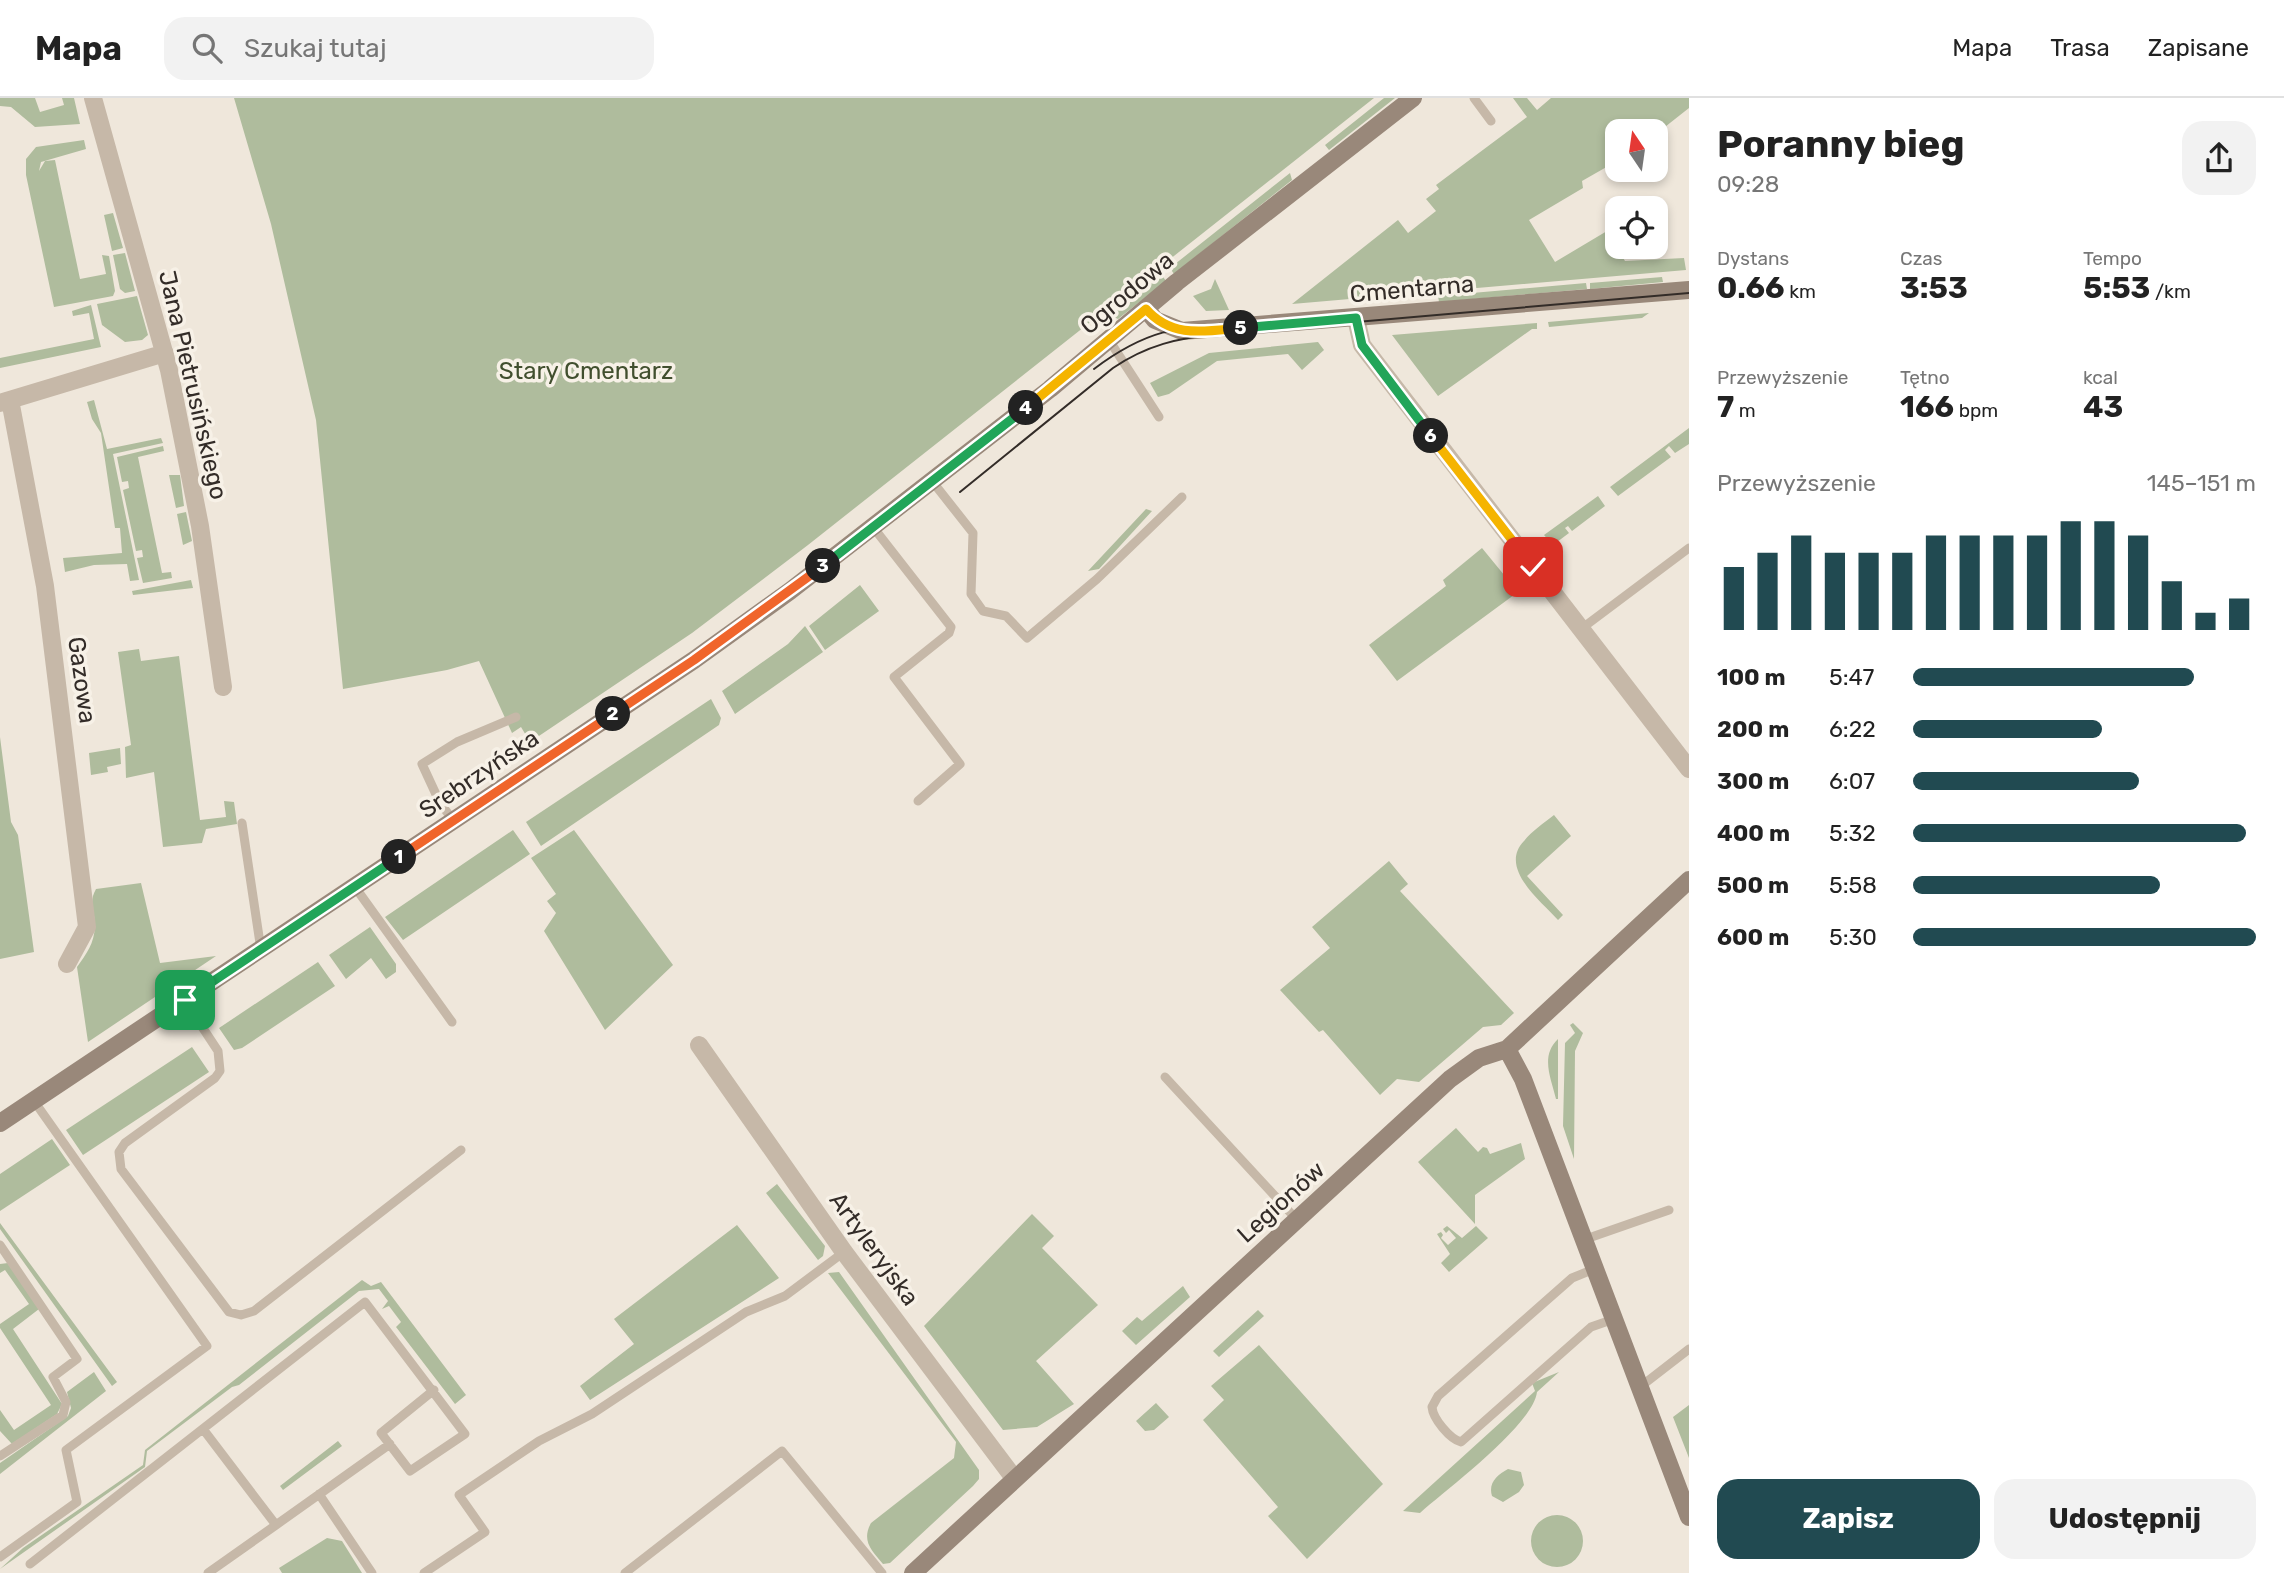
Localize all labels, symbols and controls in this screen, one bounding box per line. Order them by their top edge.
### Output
search box [164,17,654,80]
text: Mapa [35,29,122,68]
icon: search [188,29,226,67]
text: Szukaj tutaj [244,33,387,64]
text: Mapa [1952,34,2012,62]
text: Trasa [2050,34,2110,62]
text: Zapisane [2148,34,2249,62]
north arrow [1605,119,1668,182]
map controls [1605,119,1668,259]
text: Poranny bieg [1717,121,1965,167]
button: share [2182,121,2256,195]
text: 09:28 [1717,170,1779,198]
button: locate [1605,196,1668,259]
street label: Ogrodowa [1075,246,1179,340]
text: Dystans [1717,247,1789,270]
text: Czas [1900,247,1943,270]
text: Tempo [2083,247,2142,270]
street label: Jana Pietrusińskiego [153,268,233,502]
street label: Cmentarna [1349,270,1475,308]
text: 0.66 [1717,270,1785,306]
text: 3:53 [1900,270,1968,306]
text: 5:53 [2083,270,2150,306]
text: km [1785,280,1816,303]
text: /km [2150,280,2191,303]
pin: 5 [1224,310,1258,345]
text: 5 [1234,316,1247,339]
park label: Stary Cmentarz [499,357,673,385]
text: Przewyższenie [1717,366,1848,389]
text: Tętno [1900,366,1950,389]
text: kcal [2083,366,2118,389]
text: 7 [1717,389,1734,425]
text: 166 [1900,389,1954,425]
text: 43 [2083,389,2123,425]
pin: 4 [1009,390,1044,426]
text: 4 [1019,396,1032,419]
text: m [1734,399,1756,422]
text: bpm [1954,399,1998,422]
pin: 6 [1414,418,1448,454]
text: 6 [1424,424,1437,447]
text: Przewyższenie [1717,469,1876,497]
text: 145–151 m [2147,469,2256,497]
pin [1503,537,1563,597]
pin: 3 [806,548,840,584]
icon: check [1514,548,1552,586]
text: 3 [816,554,829,577]
street label: Gazowa [62,635,102,725]
text: 100 m [1717,663,1786,691]
text: 5:47 [1829,663,1874,691]
pin: 2 [596,696,630,732]
text: 2 [606,702,619,725]
text: 200 m [1717,715,1789,743]
text: 6:22 [1829,715,1876,743]
street label: Srebrzyńska [414,724,544,824]
text: 300 m [1717,767,1789,795]
text: 6:07 [1829,767,1875,795]
text: 400 m [1717,819,1790,847]
text: 5:32 [1829,819,1876,847]
pin: 1 [382,840,416,874]
text: 1 [394,845,403,868]
text: 500 m [1717,871,1789,899]
text: 5:58 [1829,871,1877,899]
text: 600 m [1717,923,1789,951]
text: 5:30 [1829,923,1877,951]
pin [155,970,215,1030]
icon: arrive [166,981,204,1019]
street label: Legionów [1232,1156,1330,1248]
street label: Artyleryjska [824,1187,924,1311]
button: Zapisz [1717,1479,1980,1559]
button: Udostępnij [1994,1479,2256,1559]

